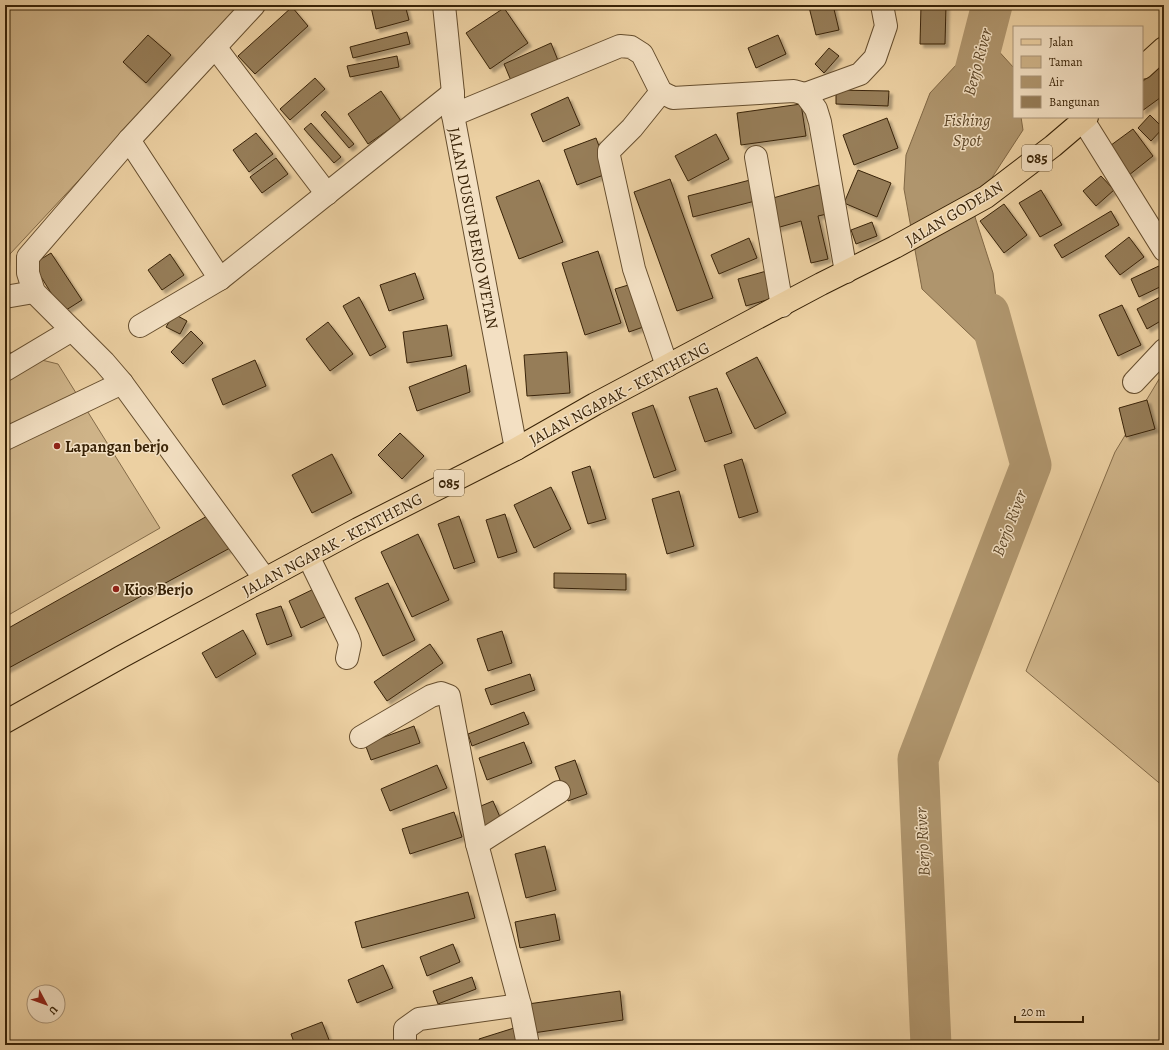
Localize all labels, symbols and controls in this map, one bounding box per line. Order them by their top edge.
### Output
water label: Berjo River [957,25,998,98]
legend [1013,26,1143,118]
text: Jalan [1049,34,1074,50]
text: Taman [1049,54,1083,70]
text: Air [1048,74,1064,90]
text: Bangunan [1049,94,1100,110]
water label: Fishing Spot [943,109,991,152]
street label: JALAN DUSUN BERJO WETAN [443,125,503,331]
road number: 085 [1022,145,1052,171]
street label: JALAN GODEAN [902,176,1007,252]
street label: JALAN NGAPAK - KENTHENG [525,337,713,451]
place label: Lapangan berjo [65,436,169,458]
marker: Lapangan berjo [52,441,62,451]
road number: 085 [434,470,464,496]
water label: Berjo River [986,486,1033,559]
street label: JALAN NGAPAK - KENTHENG [238,488,426,602]
place label: Kios Berjo [124,579,193,601]
marker: Kios Berjo [111,584,121,594]
water label: Berjo River [909,806,936,877]
north arrow [26,984,66,1024]
scale bar [1015,998,1083,1024]
text: U [45,1003,61,1018]
text: 20 m [1021,1004,1045,1020]

